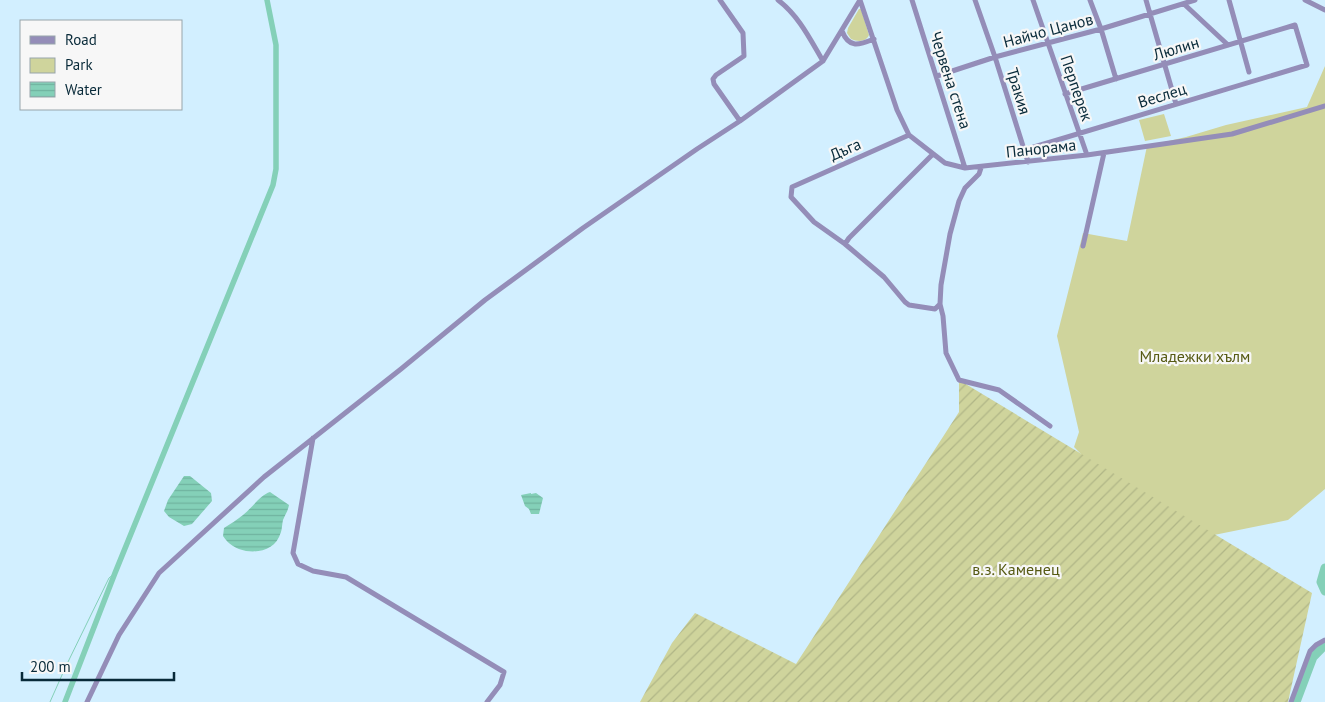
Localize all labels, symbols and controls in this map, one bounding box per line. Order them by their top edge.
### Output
street label: Найчо Цанов [1001,8,1095,52]
legend [20,20,182,110]
street label: Червена стена [926,29,976,131]
text: Road [65,30,97,49]
street label: Люлин [1150,32,1201,65]
street label: Перперек [1056,52,1098,124]
text: Park [65,55,93,74]
street label: Тракия [1002,65,1036,117]
street label: Веслец [1135,78,1189,112]
text: Water [65,80,102,99]
street label: Дъга [826,133,864,165]
street label: Панорама [1005,134,1077,162]
park label: Младежки хълм [1140,346,1250,366]
park label: в.з. Каменец [972,559,1060,579]
scale bar [22,650,175,682]
text: 200 m [30,657,71,676]

